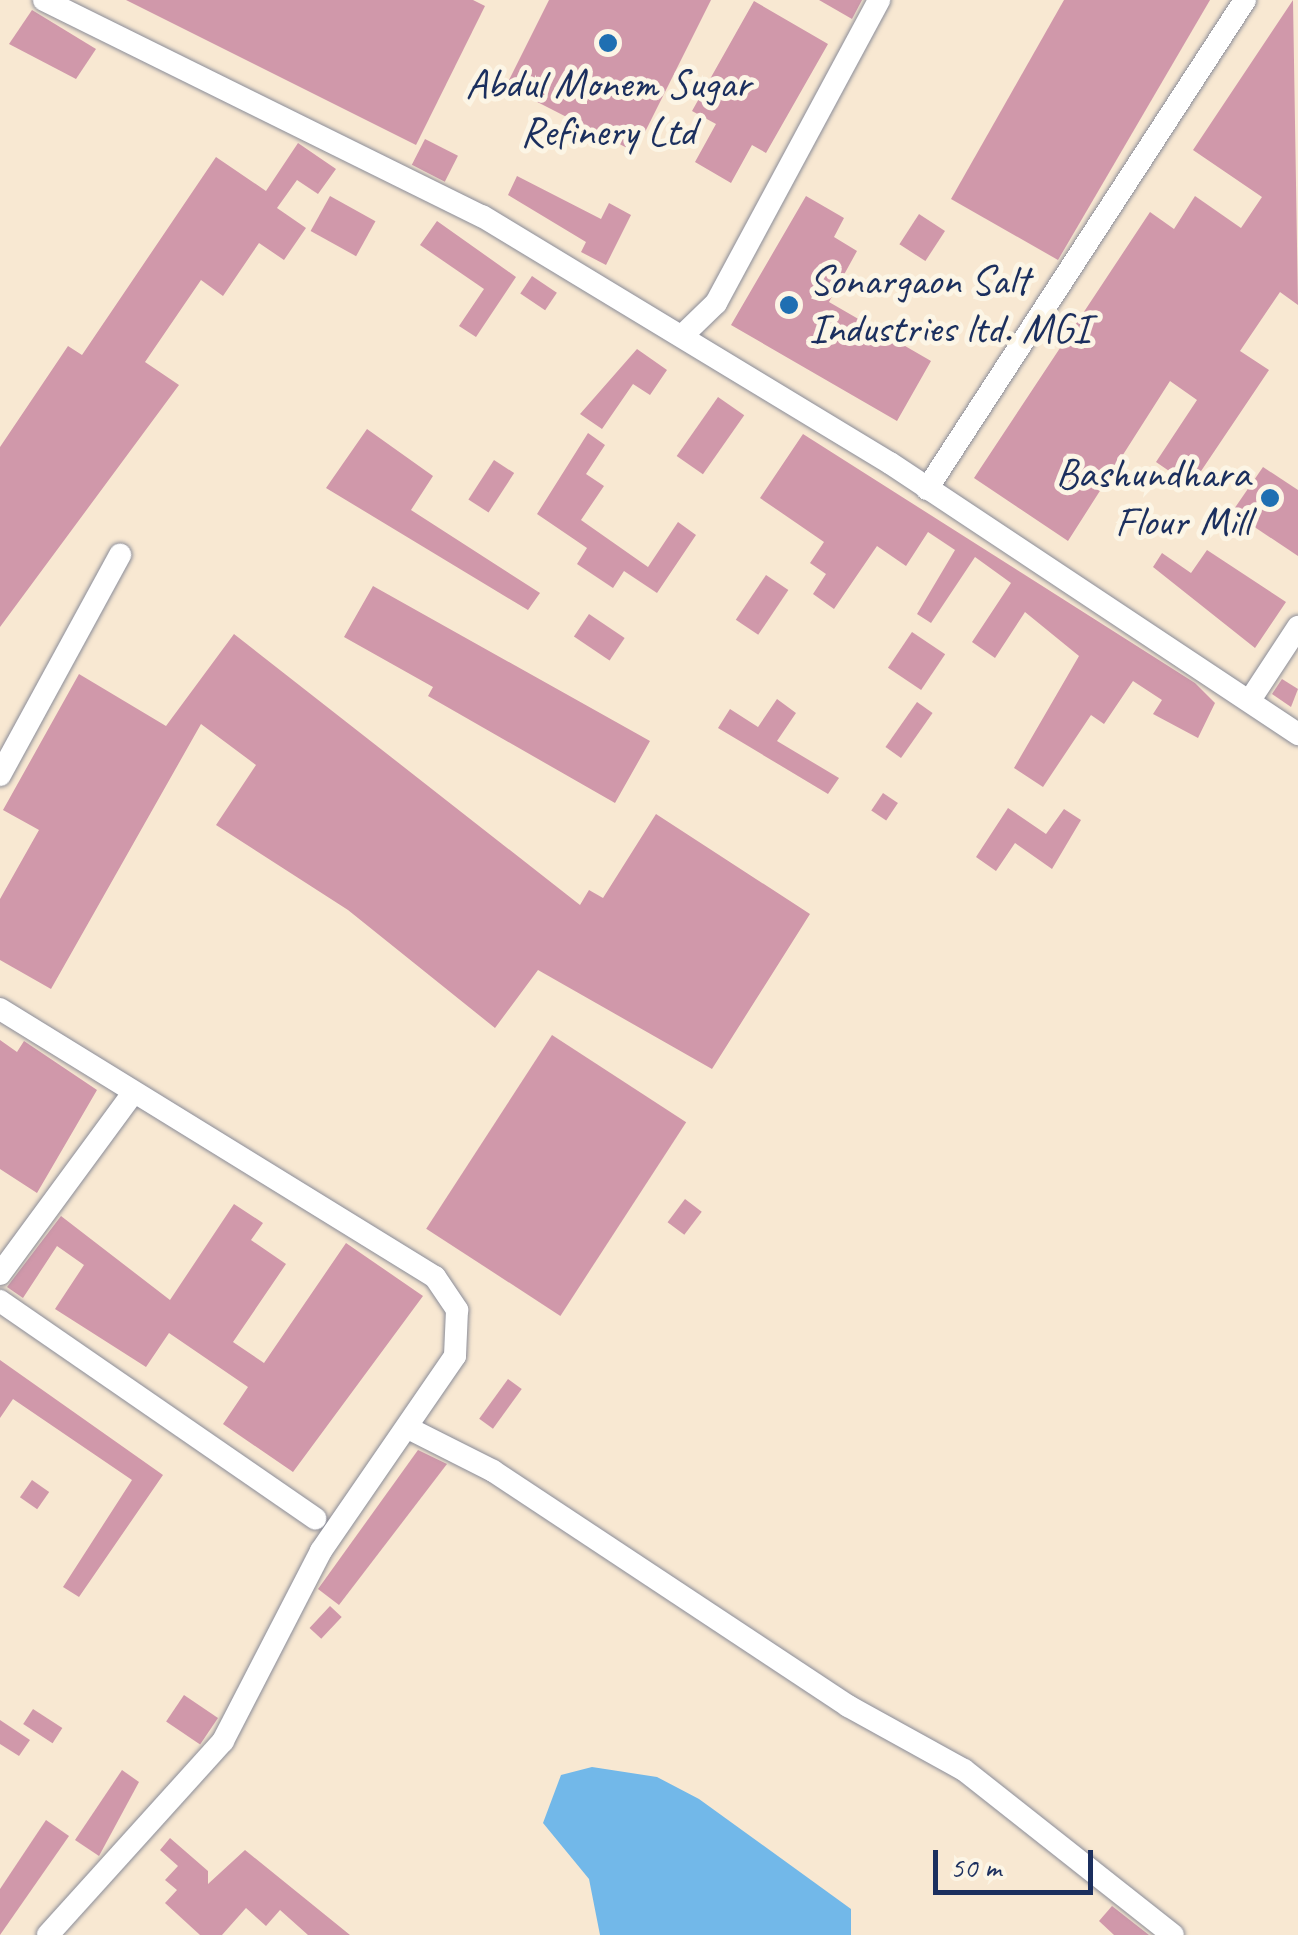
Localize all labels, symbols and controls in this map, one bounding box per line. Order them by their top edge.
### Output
marker: Abdul Monem Sugar Refinery Ltd [597,32,619,54]
place label: Abdul Monem Sugar Refinery Ltd [466,59,750,158]
place label: Sonargaon Salt Industries ltd. MGI [809,256,1089,354]
marker: Sonargaon Salt Industries ltd. MGI [778,294,800,316]
place label: Bashundhara Flour Mill [1056,449,1250,548]
marker: Bashundhara Flour Mill [1259,487,1281,509]
scale bar [938,1830,1098,1892]
text: 50 m [950,1848,1001,1886]

